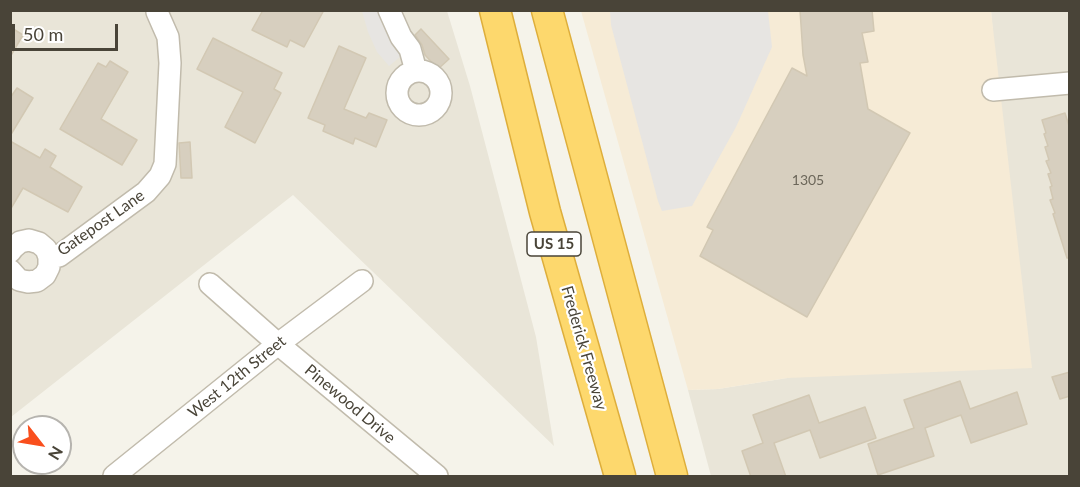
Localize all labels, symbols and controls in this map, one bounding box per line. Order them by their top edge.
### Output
scale bar [15,12,122,50]
text: 50 m [23,23,63,45]
house number: 1305 [792,172,824,188]
street label: Gatepost Lane [54,186,148,260]
road number: US 15 [527,232,581,256]
street label: Frederick Freeway [557,284,611,412]
street label: West 12th Street [184,332,290,422]
street label: Pinewood Drive [301,360,399,448]
north arrow [12,415,72,475]
text: N [45,443,67,464]

